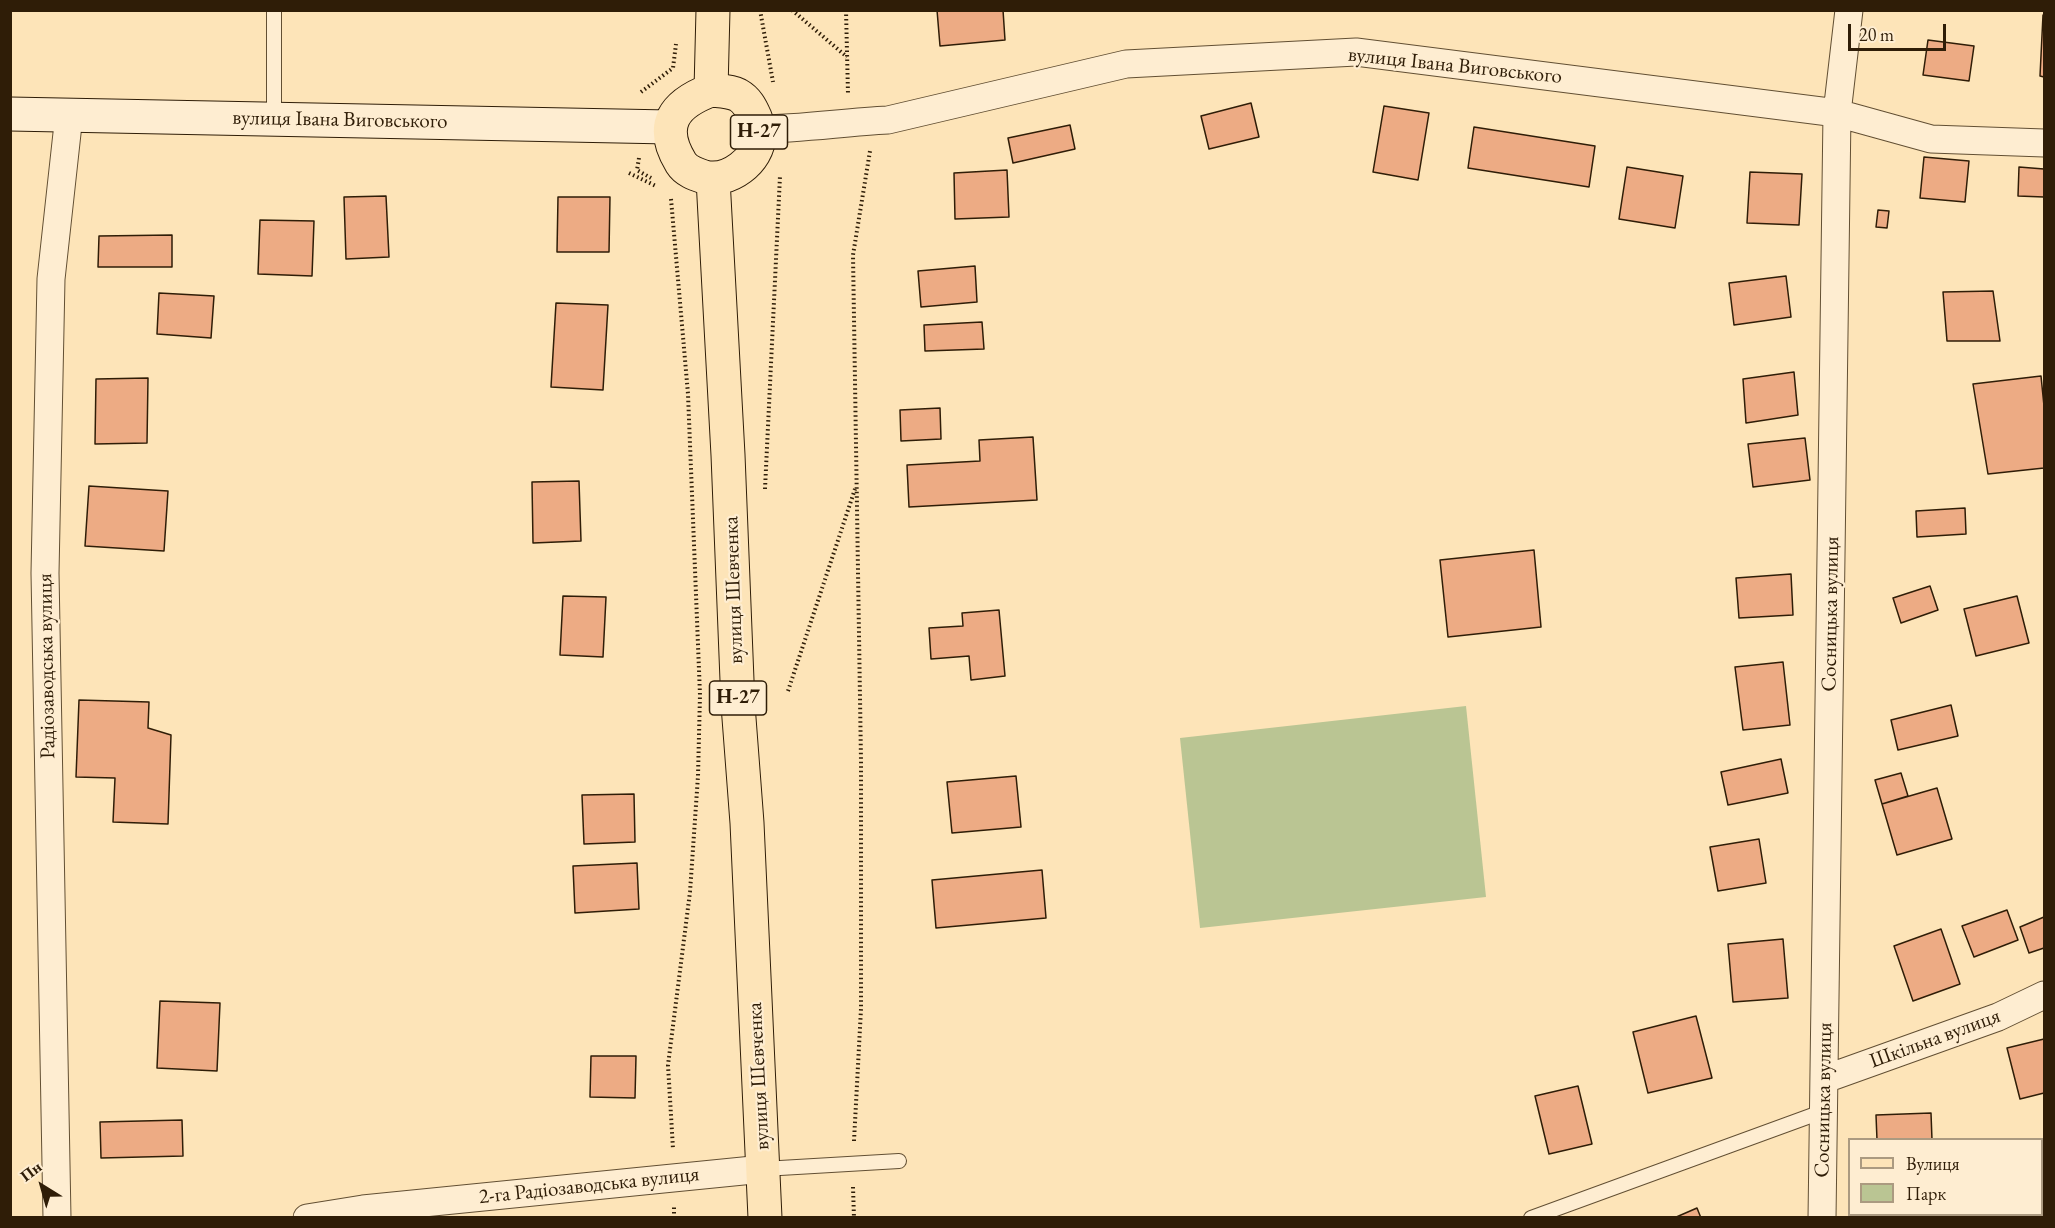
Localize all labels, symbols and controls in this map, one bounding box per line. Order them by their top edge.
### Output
scale bar [1851,12,1948,50]
text: 20 m [1859,23,1894,46]
street label: вулиця Івана Виговського [1347,42,1563,90]
street label: вулиця Івана Виговського [232,106,448,134]
road number: Н-27 [730,115,788,149]
street label: вулиця Шевченка [719,516,749,664]
street label: Сосницька вулиця [1817,536,1845,692]
street label: Радіозаводська вулиця [33,573,61,759]
road number: Н-27 [710,681,766,715]
street label: вулиця Шевченка [743,1001,775,1151]
street label: Шкільна вулиця [1866,1004,2004,1074]
street label: Сосницька вулиця [1810,1022,1838,1178]
legend [1848,1138,2043,1216]
text: Вулиця [1906,1152,1959,1175]
north arrow [12,1156,72,1216]
text: Пн [16,1156,46,1186]
street label: 2-га Радіозаводська вулиця [477,1162,701,1210]
text: Парк [1906,1182,1946,1205]

